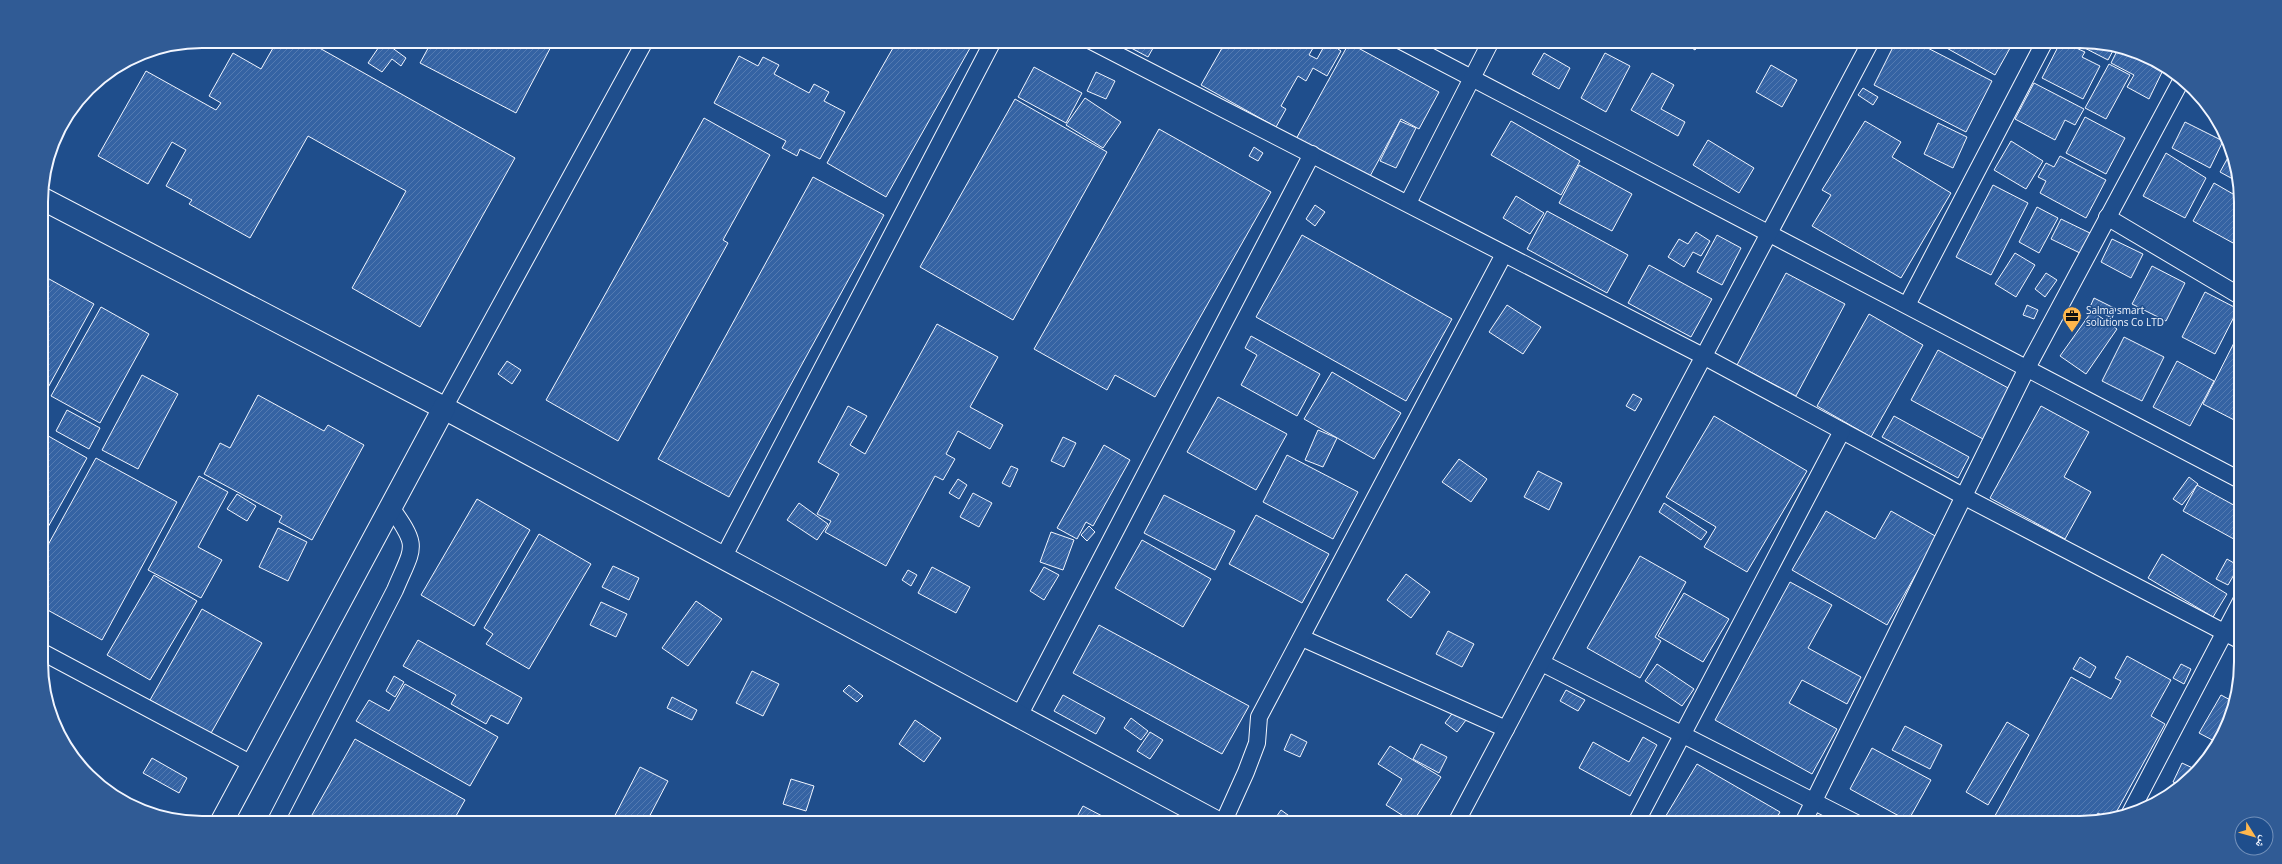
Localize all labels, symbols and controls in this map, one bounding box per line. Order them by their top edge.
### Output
place label: Salma smart solutions Co LTD [2086,303,2164,329]
office icon: Salma smart solutions Co LTD [2061,305,2083,333]
north arrow [2234,816,2274,856]
text: ش [2252,833,2272,852]

